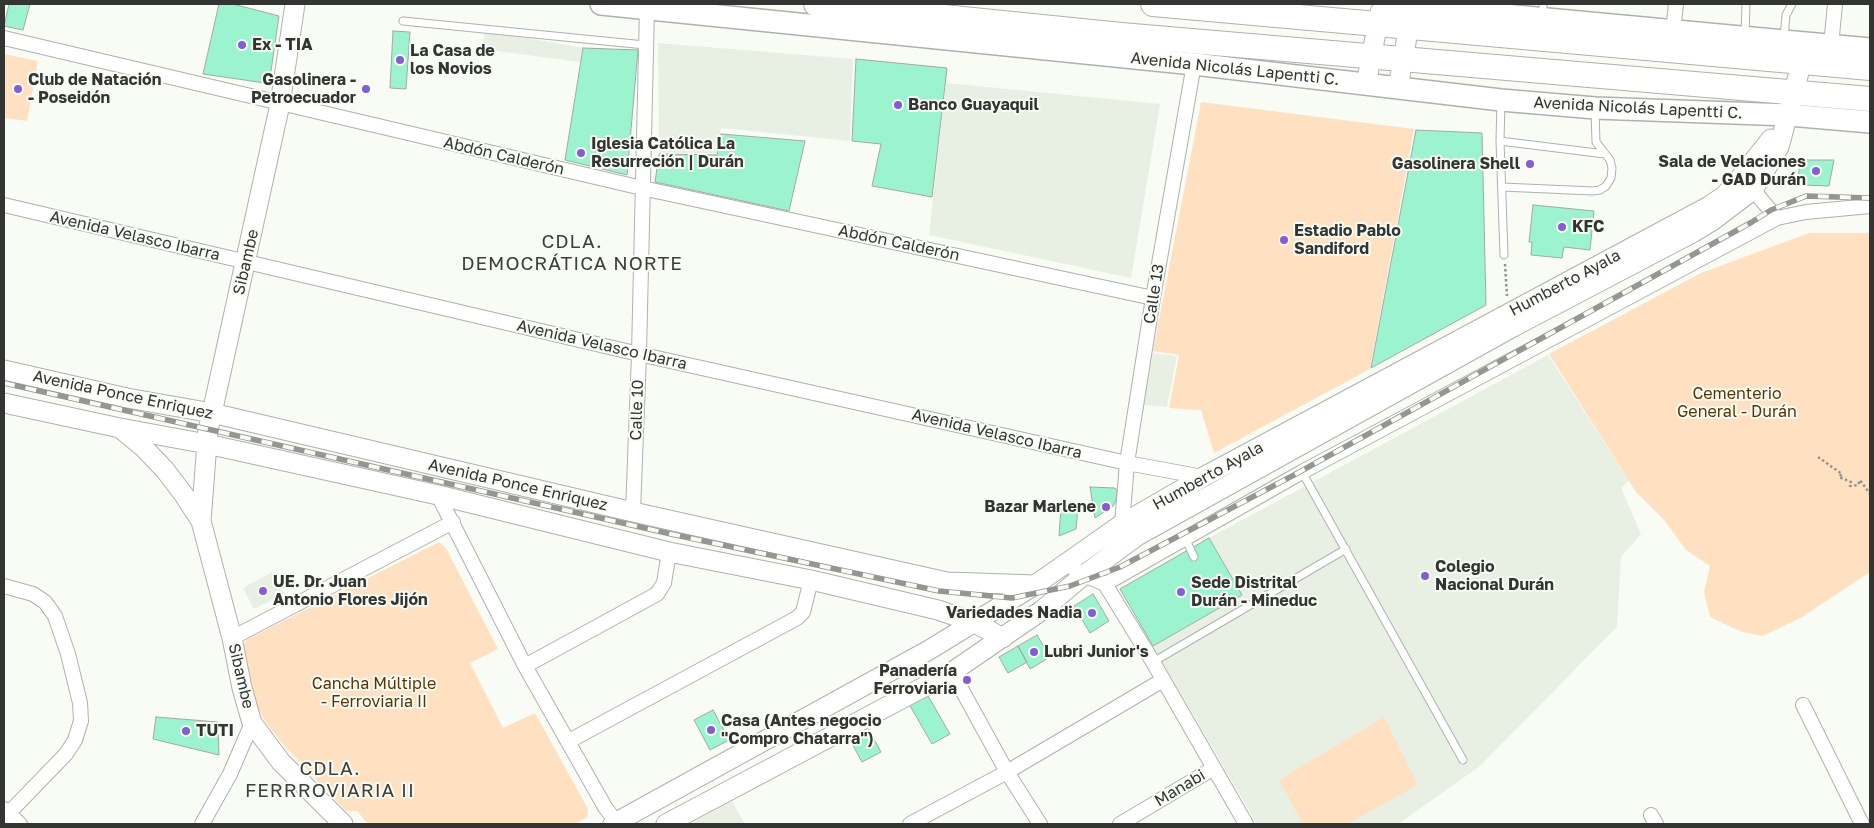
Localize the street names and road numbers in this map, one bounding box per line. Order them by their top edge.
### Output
street label: Avenida Nicolás Lapentti C. [1130,49,1340,89]
street label: Avenida Nicolás Lapentti C. [1533,93,1743,123]
street label: Abdón Calderón [442,133,566,179]
street label: Avenida Velasco Ibarra [48,207,222,265]
street label: Abdón Calderón [837,221,961,265]
street label: Sibambe [229,227,263,297]
street label: Humberto Ayala [1506,246,1624,320]
street label: Calle 13 [1140,263,1168,325]
street label: Avenida Velasco Ibarra [515,316,689,374]
street label: Avenida Ponce Enriquez [31,367,215,423]
street label: Calle 10 [626,379,648,441]
street label: Avenida Velasco Ibarra [910,405,1084,463]
street label: Humberto Ayala [1150,438,1266,514]
street label: Avenida Ponce Enriquez [426,455,610,515]
street label: Sibambe [224,641,258,711]
street label: Manabi [1151,765,1209,811]

